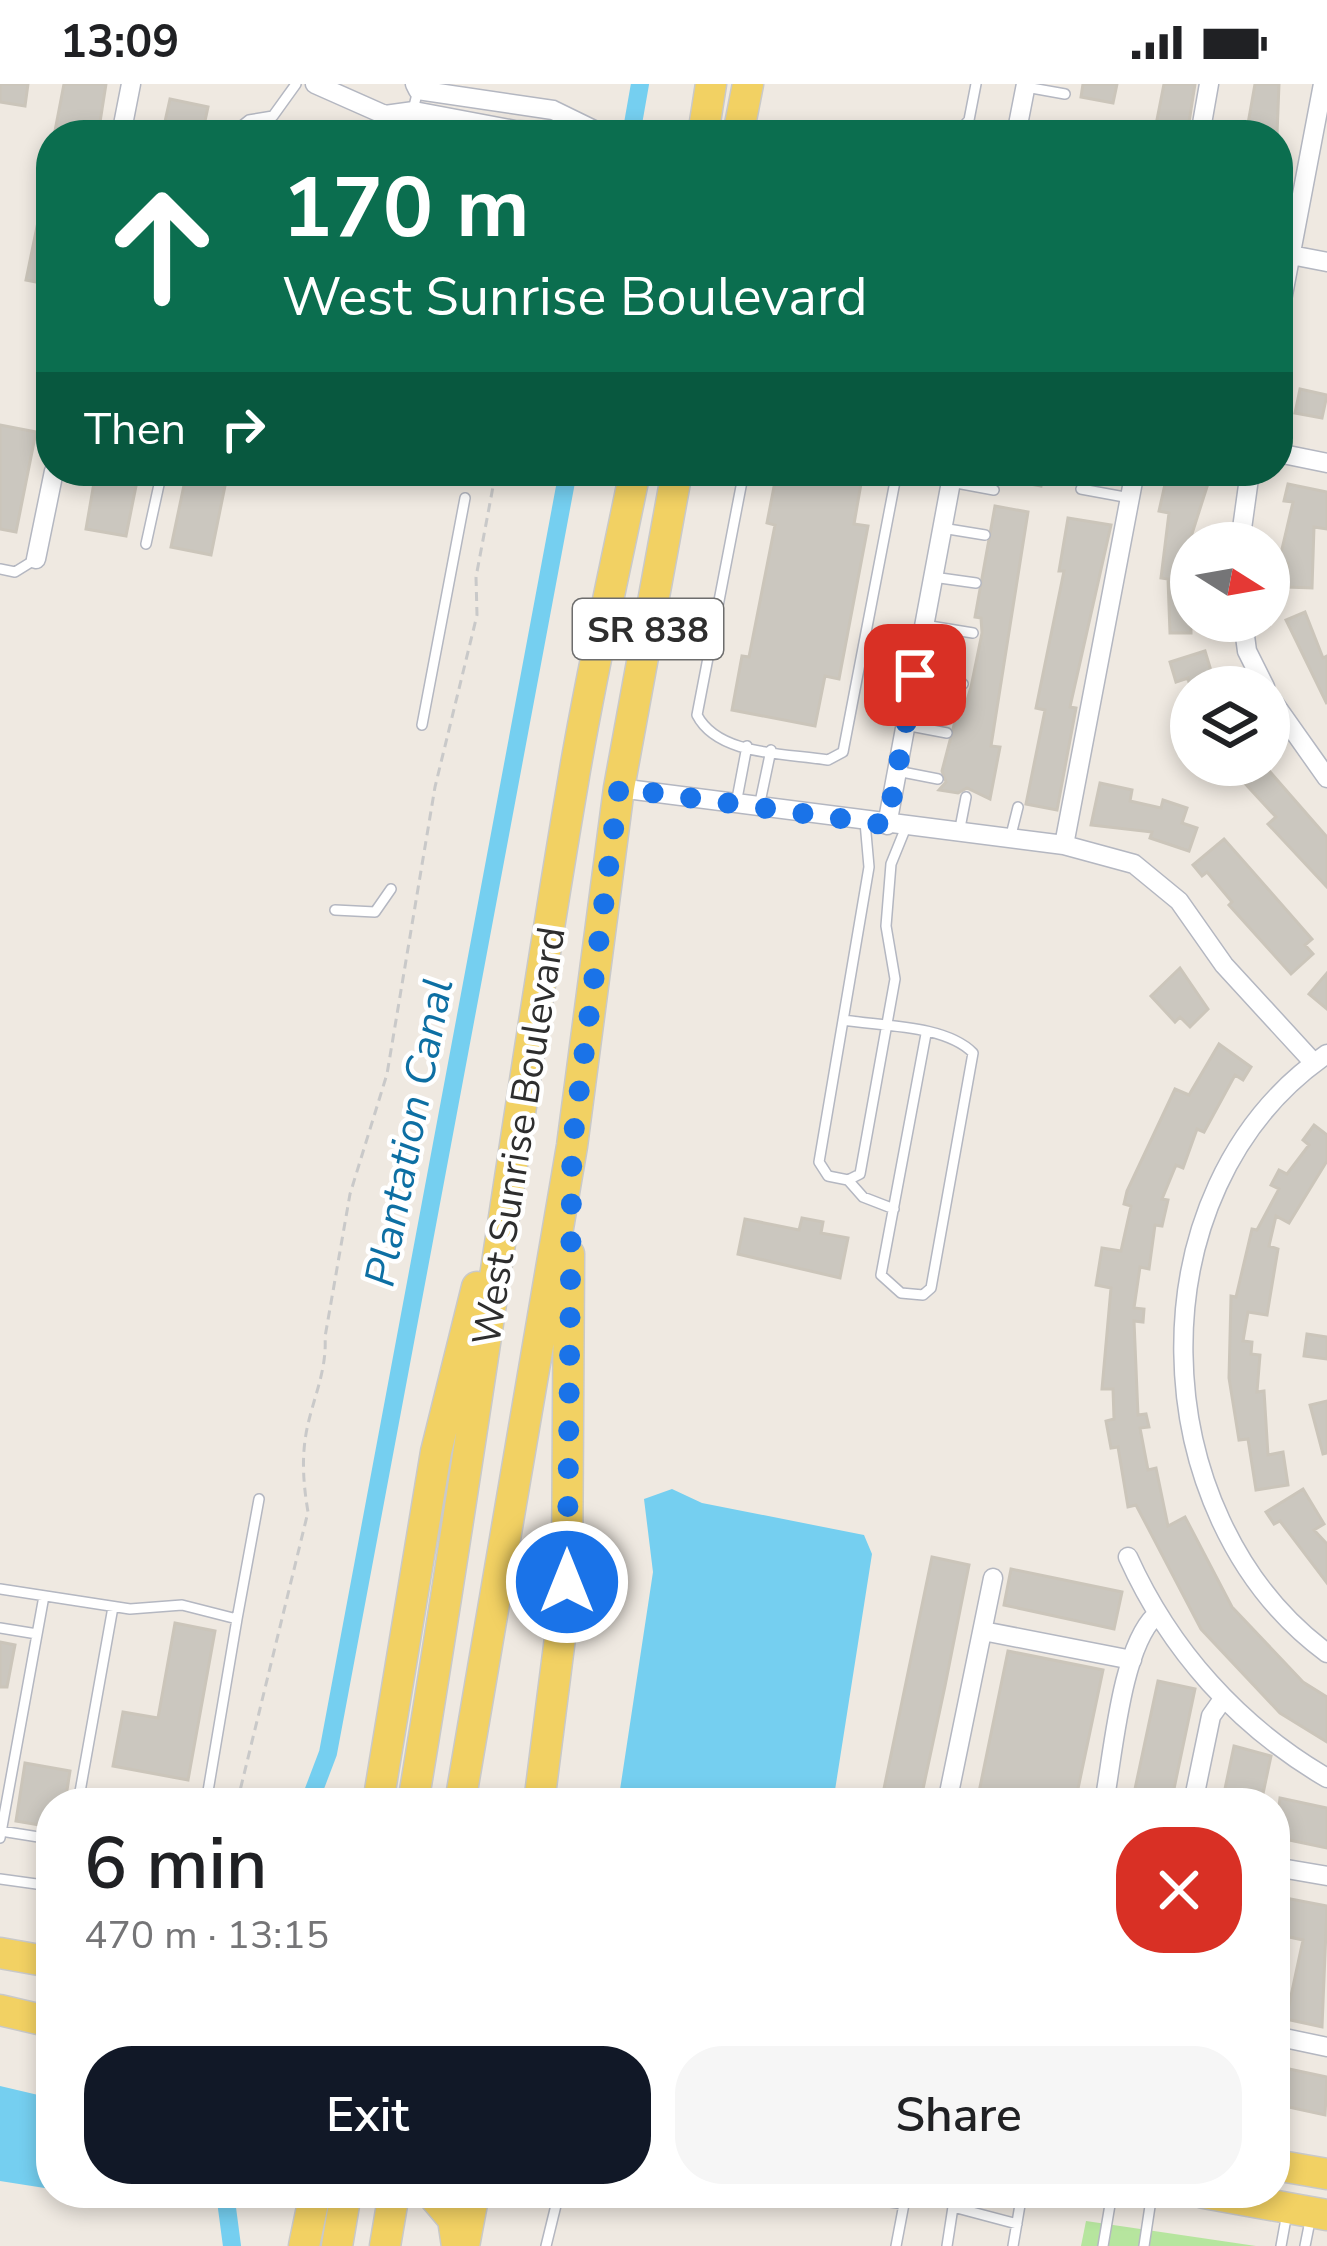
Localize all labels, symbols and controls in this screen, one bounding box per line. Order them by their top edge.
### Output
text: 13:09 [60,12,179,73]
text: 170 m [282,151,530,266]
icon: ahead [84,168,240,324]
text: West Sunrise Boulevard [282,260,867,334]
icon: right [210,396,276,462]
text: Then [84,399,186,460]
north arrow [1170,522,1290,642]
map controls [1170,522,1290,786]
road number: SR 838 [573,599,723,659]
pin [864,624,966,726]
icon: arrive [882,642,948,708]
button: layers [1170,666,1290,786]
street label: West Sunrise Boulevard [460,923,579,1349]
water label: Plantation Canal [352,973,467,1291]
position arrow [504,1519,630,1645]
text: 6 min [84,1815,267,1913]
button: close [1116,1827,1242,1953]
text: 470 m · 13:15 [84,1909,329,1962]
button: Exit [84,2046,651,2184]
button: Share [675,2046,1242,2184]

